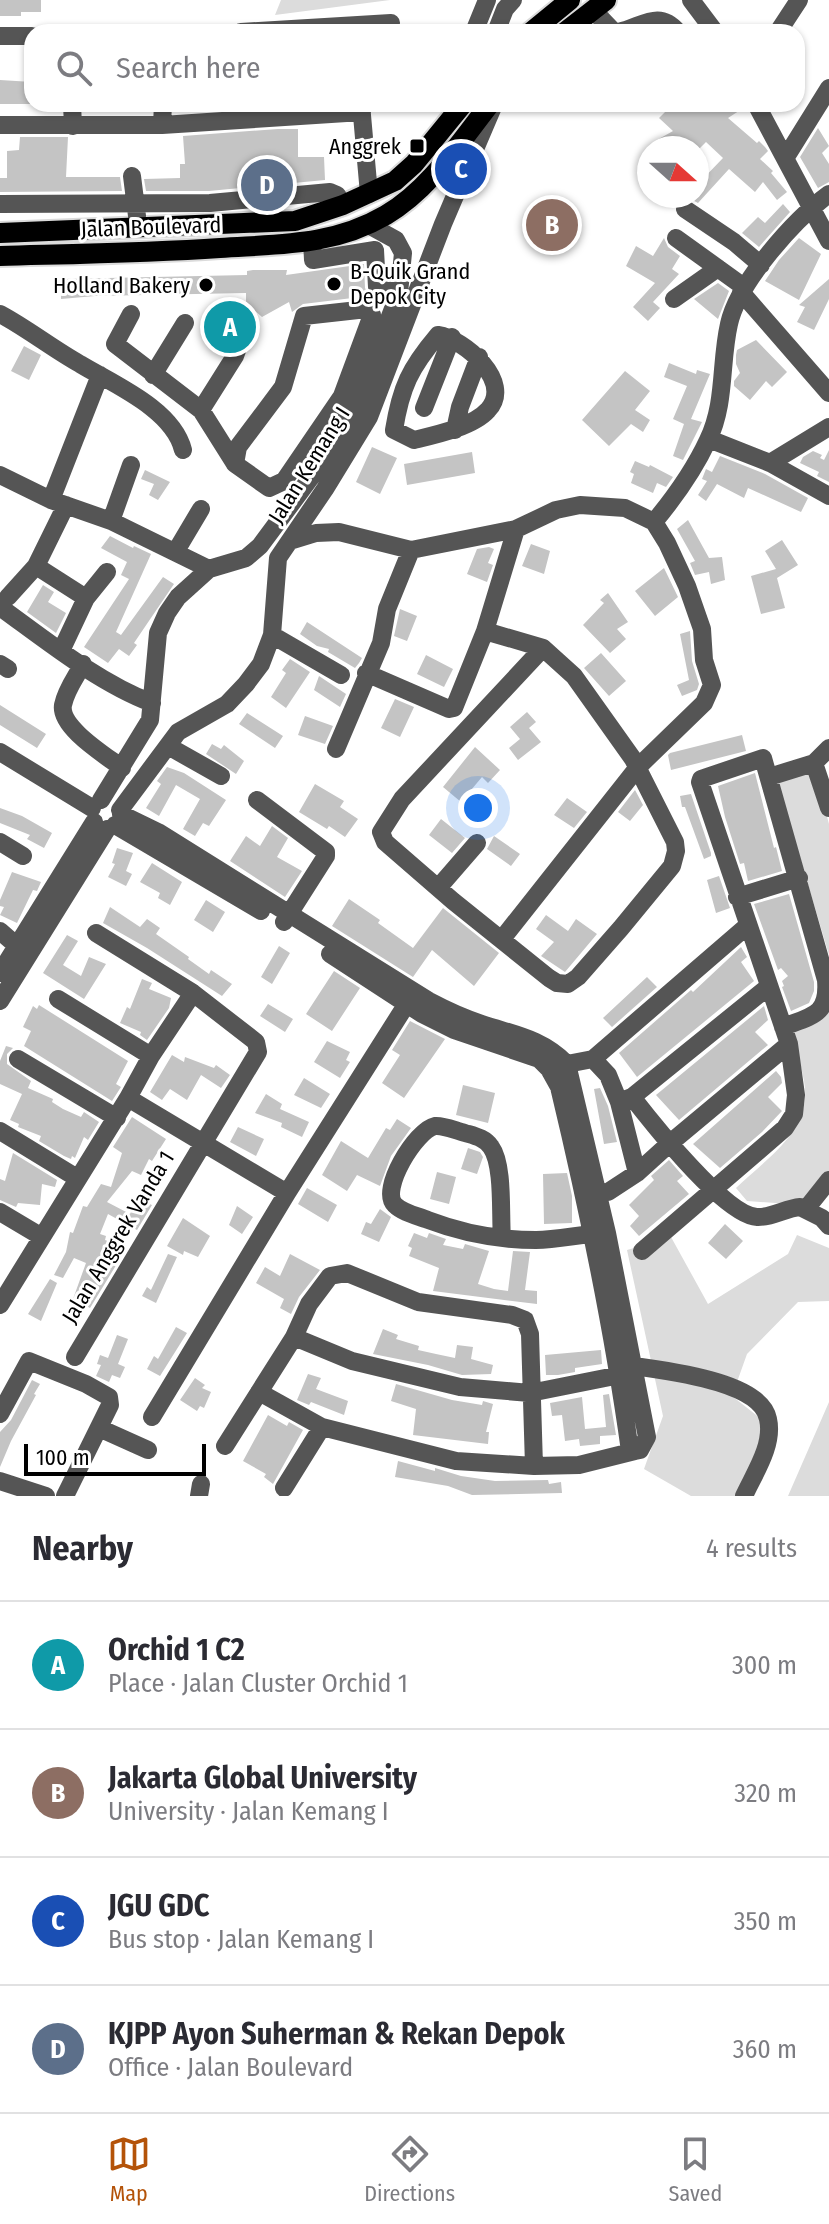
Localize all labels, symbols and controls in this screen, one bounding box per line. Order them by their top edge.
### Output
search box [24,24,805,112]
icon: search [52,46,96,90]
text: Search here [116,50,261,86]
place label: Anggrek [329,133,402,160]
north arrow [637,136,709,208]
marker: Anggrek [408,137,426,155]
pin: C [435,139,487,199]
pin: D [241,155,293,215]
pin: B [526,195,578,255]
street label: Jalan Boulevard [80,211,222,243]
place label: B-Quik Grand Depok City [350,258,470,310]
place label: Holland Bakery [53,272,190,299]
marker: B-Quik Grand Depok City [325,275,343,293]
marker: Holland Bakery [197,276,215,294]
pin: A [204,297,256,357]
street label: Jalan Kemang I [262,402,356,528]
your location [458,788,498,828]
street label: Jalan Anggrek Vanda 1 [56,1146,180,1328]
scale bar [24,1440,206,1476]
text: 100 m [36,1444,90,1471]
text: Nearby [32,1528,133,1569]
text: 4 results [706,1533,797,1564]
text: Orchid 1 C2 [108,1632,245,1668]
text: A [51,1650,65,1681]
text: 300 m [732,1650,797,1681]
text: Place · Jalan Cluster Orchid 1 [108,1668,408,1699]
text: Jakarta Global University [108,1760,417,1796]
text: B [51,1778,65,1809]
text: 320 m [734,1778,797,1809]
text: University · Jalan Kemang I [108,1796,389,1827]
text: JGU GDC [108,1888,210,1924]
text: C [51,1906,65,1937]
text: 350 m [734,1906,797,1937]
text: Bus stop · Jalan Kemang I [108,1924,374,1955]
text: KJPP Ayon Suherman & Rekan Depok [108,2016,565,2052]
text: D [50,2034,66,2065]
text: 360 m [733,2034,797,2065]
text: Office · Jalan Boulevard [108,2052,353,2083]
tab: Map [107,2132,151,2207]
tab: Directions [364,2132,455,2207]
tab: Saved [669,2132,722,2207]

